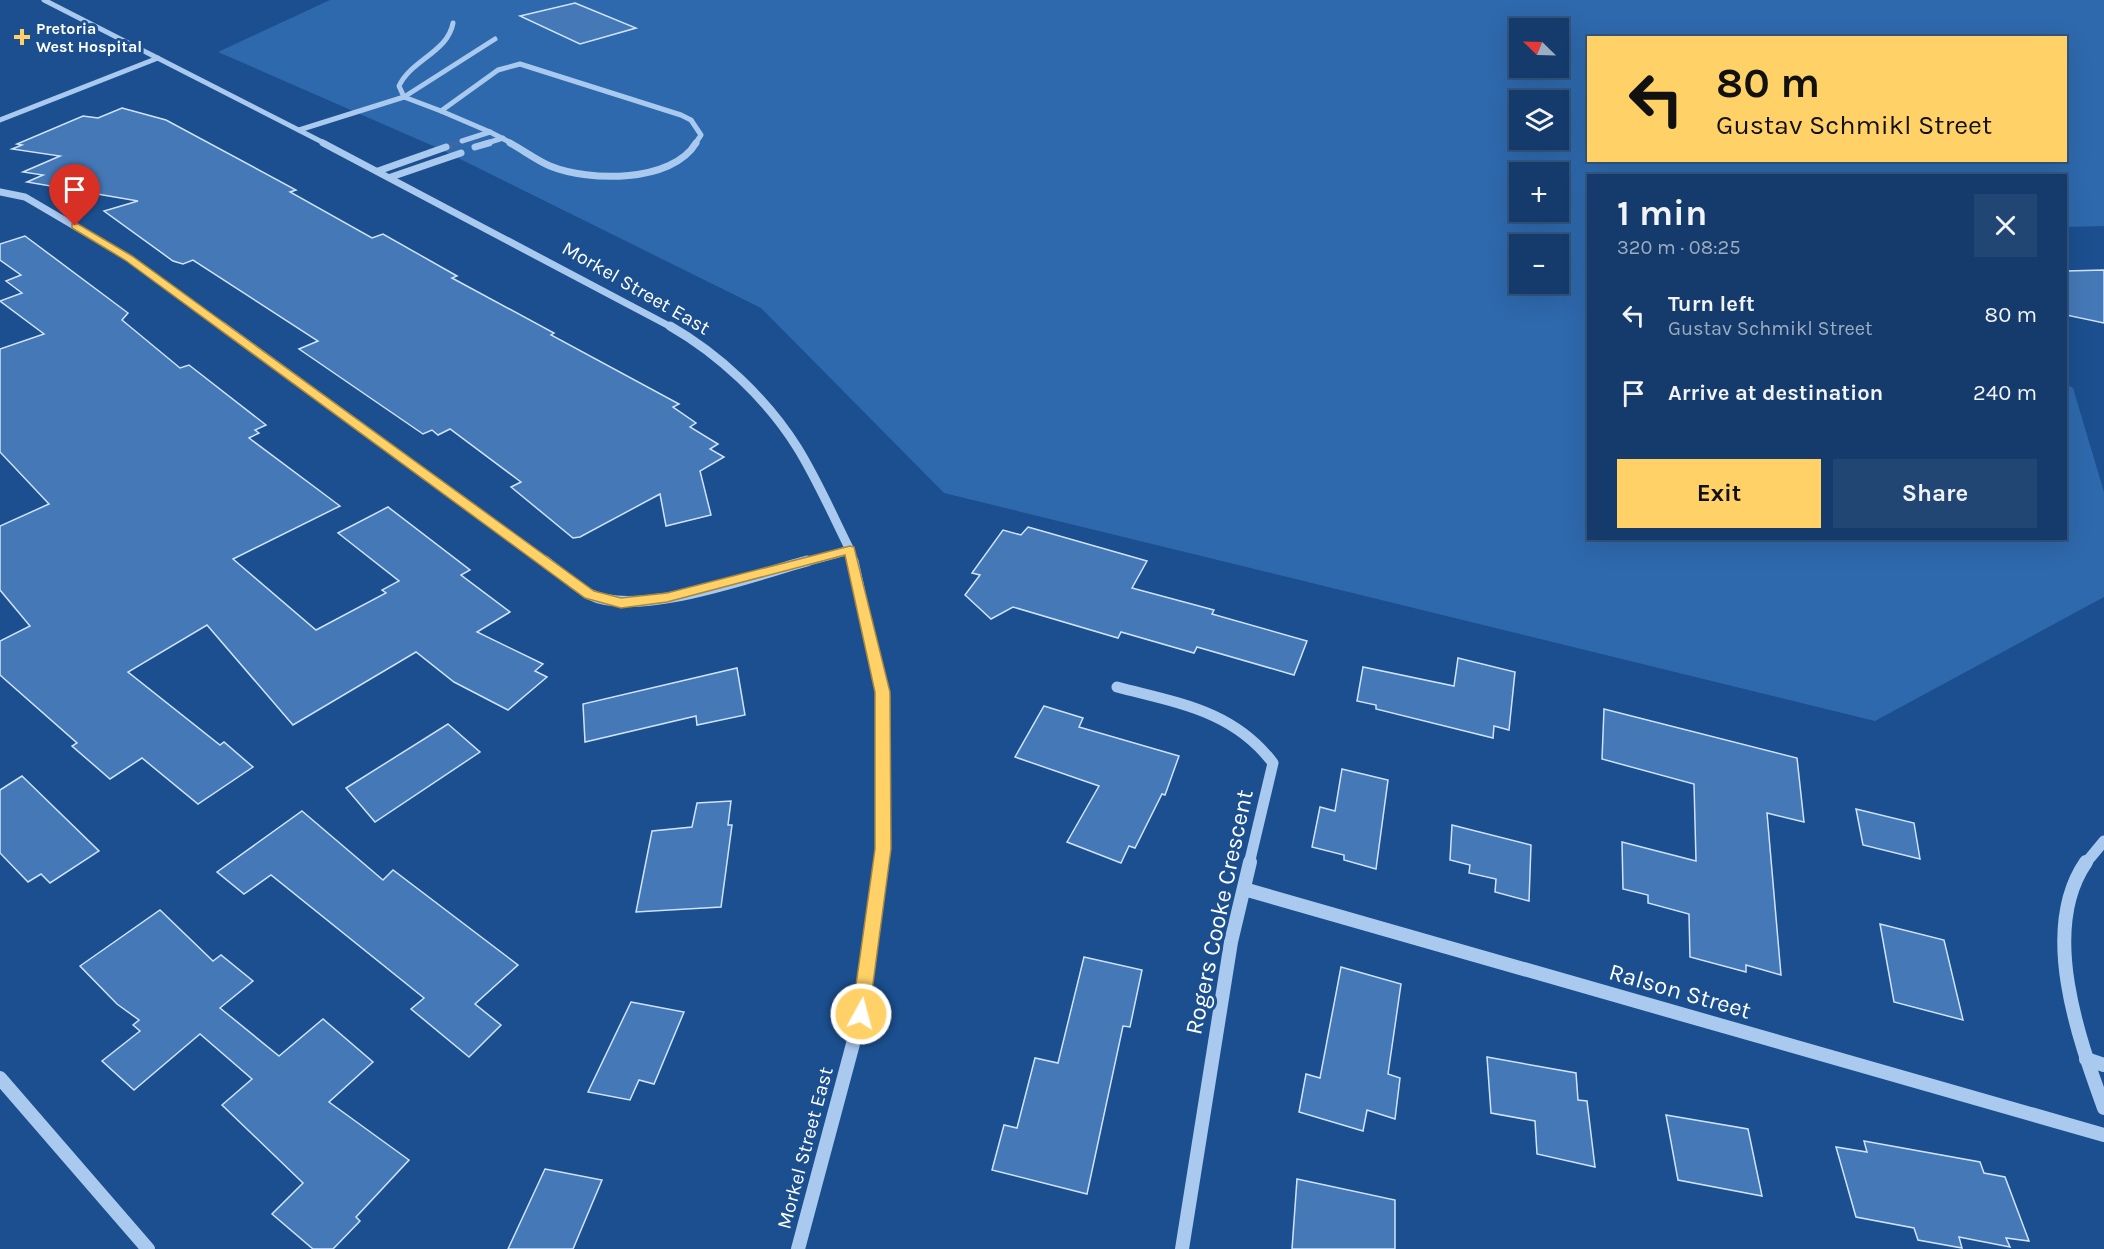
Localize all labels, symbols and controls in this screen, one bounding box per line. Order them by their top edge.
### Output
north arrow [1509,18,1569,78]
map controls [1509,18,1569,294]
place label: Pretoria West Hospital [36,19,142,56]
marker: Pretoria West Hospital [13,28,31,46]
text: 80 m [1716,58,1820,108]
icon: left [1617,60,1695,138]
button: layers [1509,90,1569,150]
text: Gustav Schmikl Street [1716,109,1992,141]
button: + [1509,162,1569,222]
pin [49,164,100,226]
icon: arrive [58,173,91,206]
text: 1 min [1617,192,1707,234]
button: close [1974,194,2037,257]
button: − [1509,234,1569,294]
street label: Morkel Street East [558,236,714,340]
text: 320 m · 08:25 [1617,236,1740,259]
text: Turn left [1668,291,1755,317]
icon: left [1617,299,1650,332]
text: 80 m [1985,302,2037,328]
text: Gustav Schmikl Street [1668,317,1873,340]
icon: arrive [1617,377,1650,410]
text: Arrive at destination [1668,380,1883,406]
text: 240 m [1973,380,2037,406]
button: Exit [1617,459,1821,528]
button: Share [1833,459,2037,528]
street label: Rogers Cooke Crescent [1179,787,1259,1037]
street label: Ralson Street [1606,957,1754,1025]
position arrow [829,982,893,1046]
street label: Morkel Street East [772,1064,838,1232]

